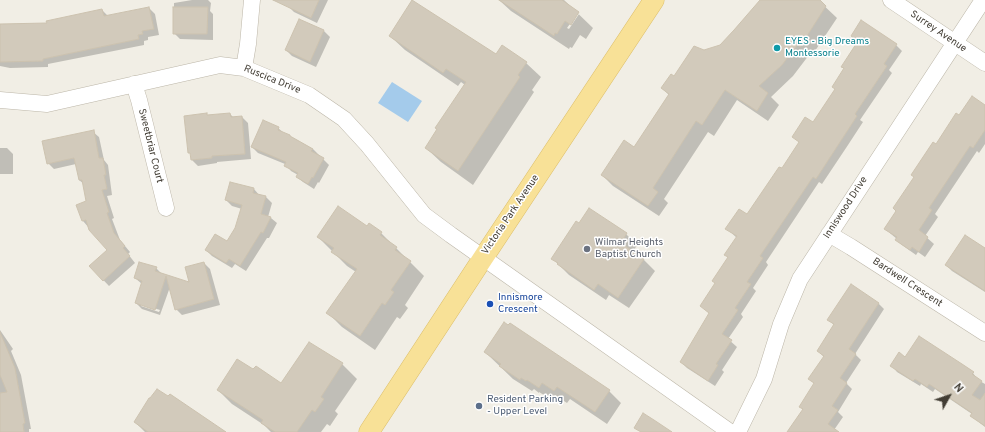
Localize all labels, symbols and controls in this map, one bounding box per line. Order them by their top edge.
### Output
street label: Surrey Avenue [908,9,968,55]
place label: EYES - Big Dreams Montessorie [785,36,869,60]
marker: EYES - Big Dreams Montessorie [772,43,782,53]
street label: Ruscica Drive [242,63,302,97]
street label: Sweetbriar Court [135,108,165,184]
street label: Victoria Park Avenue [480,173,542,257]
street label: Inniswood Drive [821,175,871,241]
place label: Wilmar Heights Baptist Church [595,237,663,260]
marker: Wilmar Heights Baptist Church [582,244,592,254]
street label: Bardwell Crescent [870,256,944,310]
place label: Innismore Crescent [498,292,543,316]
marker: Innismore Crescent [485,299,495,309]
north arrow [929,376,969,416]
text: N [950,381,966,396]
place label: Resident Parking - Upper Level [487,394,563,418]
marker: Resident Parking - Upper Level [474,401,484,411]

